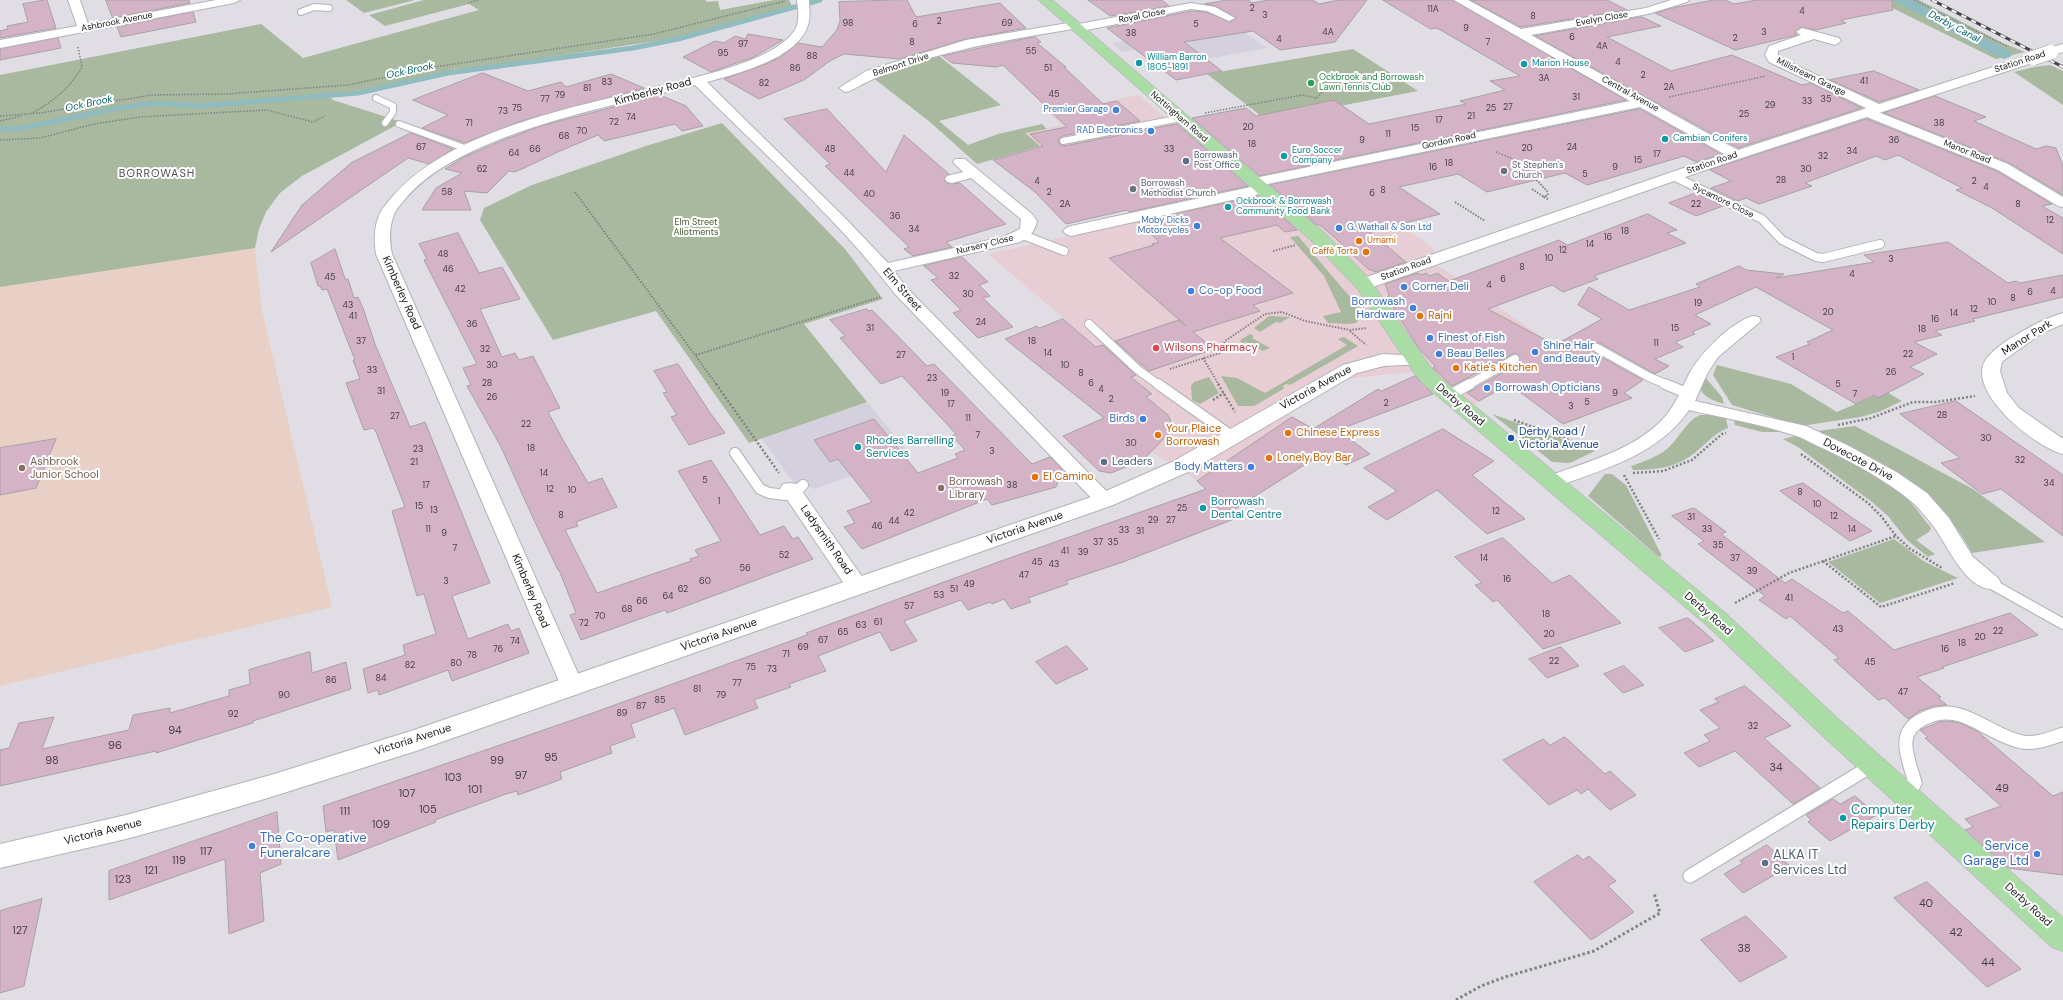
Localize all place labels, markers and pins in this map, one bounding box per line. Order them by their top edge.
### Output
place label: William Barron 1805-1891 [1147,53,1207,74]
marker: William Barron 1805-1891 [1134,58,1144,68]
marker: Marion House [1519,59,1529,69]
place label: Marion House [1532,59,1589,69]
place label: Ockbrook and Borrowash Lawn Tennis Club [1319,73,1424,94]
marker: Ockbrook and Borrowash Lawn Tennis Club [1306,78,1316,88]
place label: Premier Garage [1044,105,1108,115]
marker: Premier Garage [1111,105,1121,115]
place label: RAD Electronics [1077,126,1143,136]
marker: RAD Electronics [1146,126,1156,136]
marker: Cambian Conifers [1660,134,1670,144]
place label: Cambian Conifers [1673,134,1748,144]
place label: Euro Soccer Company [1292,146,1342,167]
place label: Borrowash Post Office [1194,151,1240,172]
marker: Euro Soccer Company [1279,151,1289,161]
marker: Borrowash Post Office [1181,156,1191,166]
place label: St Stephen's Church [1512,161,1563,182]
marker: St Stephen's Church [1499,166,1509,176]
place label: Borrowash Methodist Church [1141,179,1216,200]
marker: Borrowash Methodist Church [1128,184,1138,194]
place label: Ockbrook & Borrowash Community Food Bank [1236,197,1332,218]
marker: Ockbrook & Borrowash Community Food Bank [1223,202,1233,212]
place label: Moby Dicks Motorcycles [1138,216,1189,237]
marker: Moby Dicks Motorcycles [1192,221,1202,231]
marker: G. Wathall & Son Ltd [1334,223,1344,233]
place label: G. Wathall & Son Ltd [1347,223,1432,233]
marker: Umami [1354,236,1364,246]
place label: Umami [1367,236,1396,246]
place label: Caffè Torta [1312,247,1358,257]
marker: Caffè Torta [1361,247,1371,257]
place label: Corner Deli [1412,280,1469,294]
marker: Corner Deli [1399,282,1409,292]
place label: Co-op Food [1199,284,1261,298]
marker: Co-op Food [1186,286,1196,296]
place label: Borrowash Hardware [1352,295,1405,321]
marker: Borrowash Hardware [1408,303,1418,313]
place label: Rajni [1428,309,1452,323]
marker: Rajni [1415,311,1425,321]
place label: Finest of Fish [1438,331,1505,345]
marker: Finest of Fish [1425,333,1435,343]
place label: Shine Hair and Beauty [1543,339,1601,365]
place label: Wilsons Pharmacy [1164,341,1257,355]
marker: Wilsons Pharmacy [1151,343,1161,353]
place label: Beau Belles [1447,347,1505,361]
marker: Shine Hair and Beauty [1530,347,1540,357]
marker: Beau Belles [1434,349,1444,359]
place label: Katie's Kitchen [1464,361,1537,375]
marker: Katie's Kitchen [1451,363,1461,373]
place label: Borrowash Opticians [1495,381,1600,395]
marker: Borrowash Opticians [1482,383,1492,393]
place label: Birds [1109,412,1135,426]
marker: Birds [1138,414,1148,424]
place label: Your Plaice Borrowash [1166,422,1221,448]
place label: Derby Road / Victoria Avenue [1519,425,1599,451]
place label: Chinese Express [1296,426,1380,440]
marker: Chinese Express [1283,428,1293,438]
marker: Your Plaice Borrowash [1153,430,1163,440]
marker: Derby Road / Victoria Avenue [1506,433,1516,443]
place label: Rhodes Barrelling Services [866,434,954,460]
marker: Rhodes Barrelling Services [853,442,863,452]
place label: Lonely Boy Bar [1277,451,1352,465]
marker: Lonely Boy Bar [1264,453,1274,463]
place label: Ashbrook Junior School [30,455,99,481]
place label: Leaders [1112,455,1153,469]
marker: Leaders [1099,457,1109,467]
place label: Body Matters [1175,460,1243,474]
marker: Body Matters [1246,462,1256,472]
marker: Ashbrook Junior School [17,463,27,473]
place label: El Camino [1043,470,1094,484]
marker: El Camino [1030,472,1040,482]
place label: Borrowash Library [949,475,1002,501]
marker: Borrowash Library [936,483,946,493]
place label: Borrowash Dental Centre [1211,495,1282,521]
marker: Borrowash Dental Centre [1198,503,1208,513]
place label: Computer Repairs Derby [1851,803,1935,834]
marker: Computer Repairs Derby [1838,813,1848,823]
place label: The Co-operative Funeralcare [260,831,367,862]
place label: Service Garage Ltd [1963,839,2029,870]
marker: The Co-operative Funeralcare [247,841,257,851]
place label: ALKA IT Services Ltd [1773,848,1847,879]
marker: Service Garage Ltd [2032,849,2042,859]
marker: ALKA IT Services Ltd [1760,858,1770,868]

